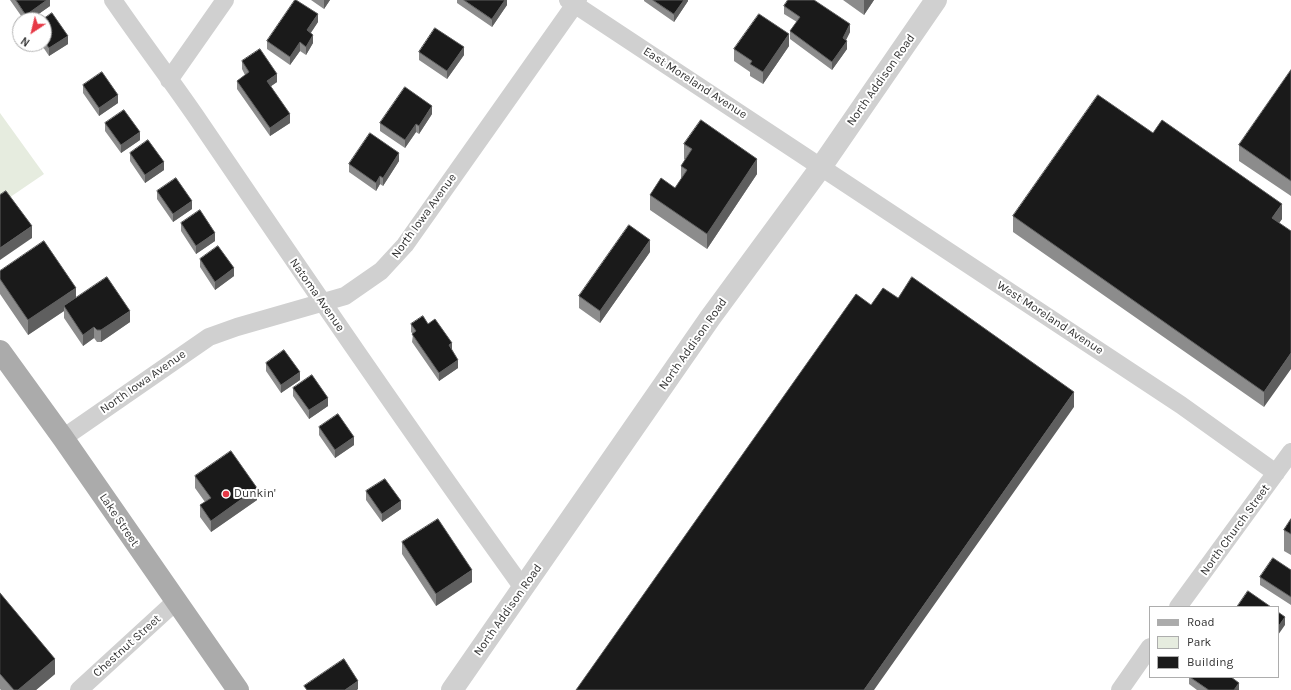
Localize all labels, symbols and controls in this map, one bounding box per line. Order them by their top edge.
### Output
north arrow [12,12,52,52]
street label: North Addison Road [844,31,918,129]
text: N [18,34,32,49]
street label: East Moreland Avenue [640,44,750,122]
street label: North Iowa Avenue [388,171,460,261]
street label: Natoma Avenue [286,256,348,334]
street label: West Moreland Avenue [994,278,1106,358]
street label: North Addison Road [656,295,730,393]
street label: North Iowa Avenue [97,347,189,417]
street label: North Church Street [1197,482,1273,578]
place label: Dunkin' [234,487,276,501]
marker: Dunkin' [221,489,231,499]
street label: Lake Street [96,491,142,549]
street label: North Addison Road [471,561,545,659]
legend [1149,606,1279,678]
street label: Chestnut Street [90,612,164,680]
text: Road [1187,615,1215,629]
text: Park [1187,635,1211,649]
text: Building [1187,655,1233,669]

